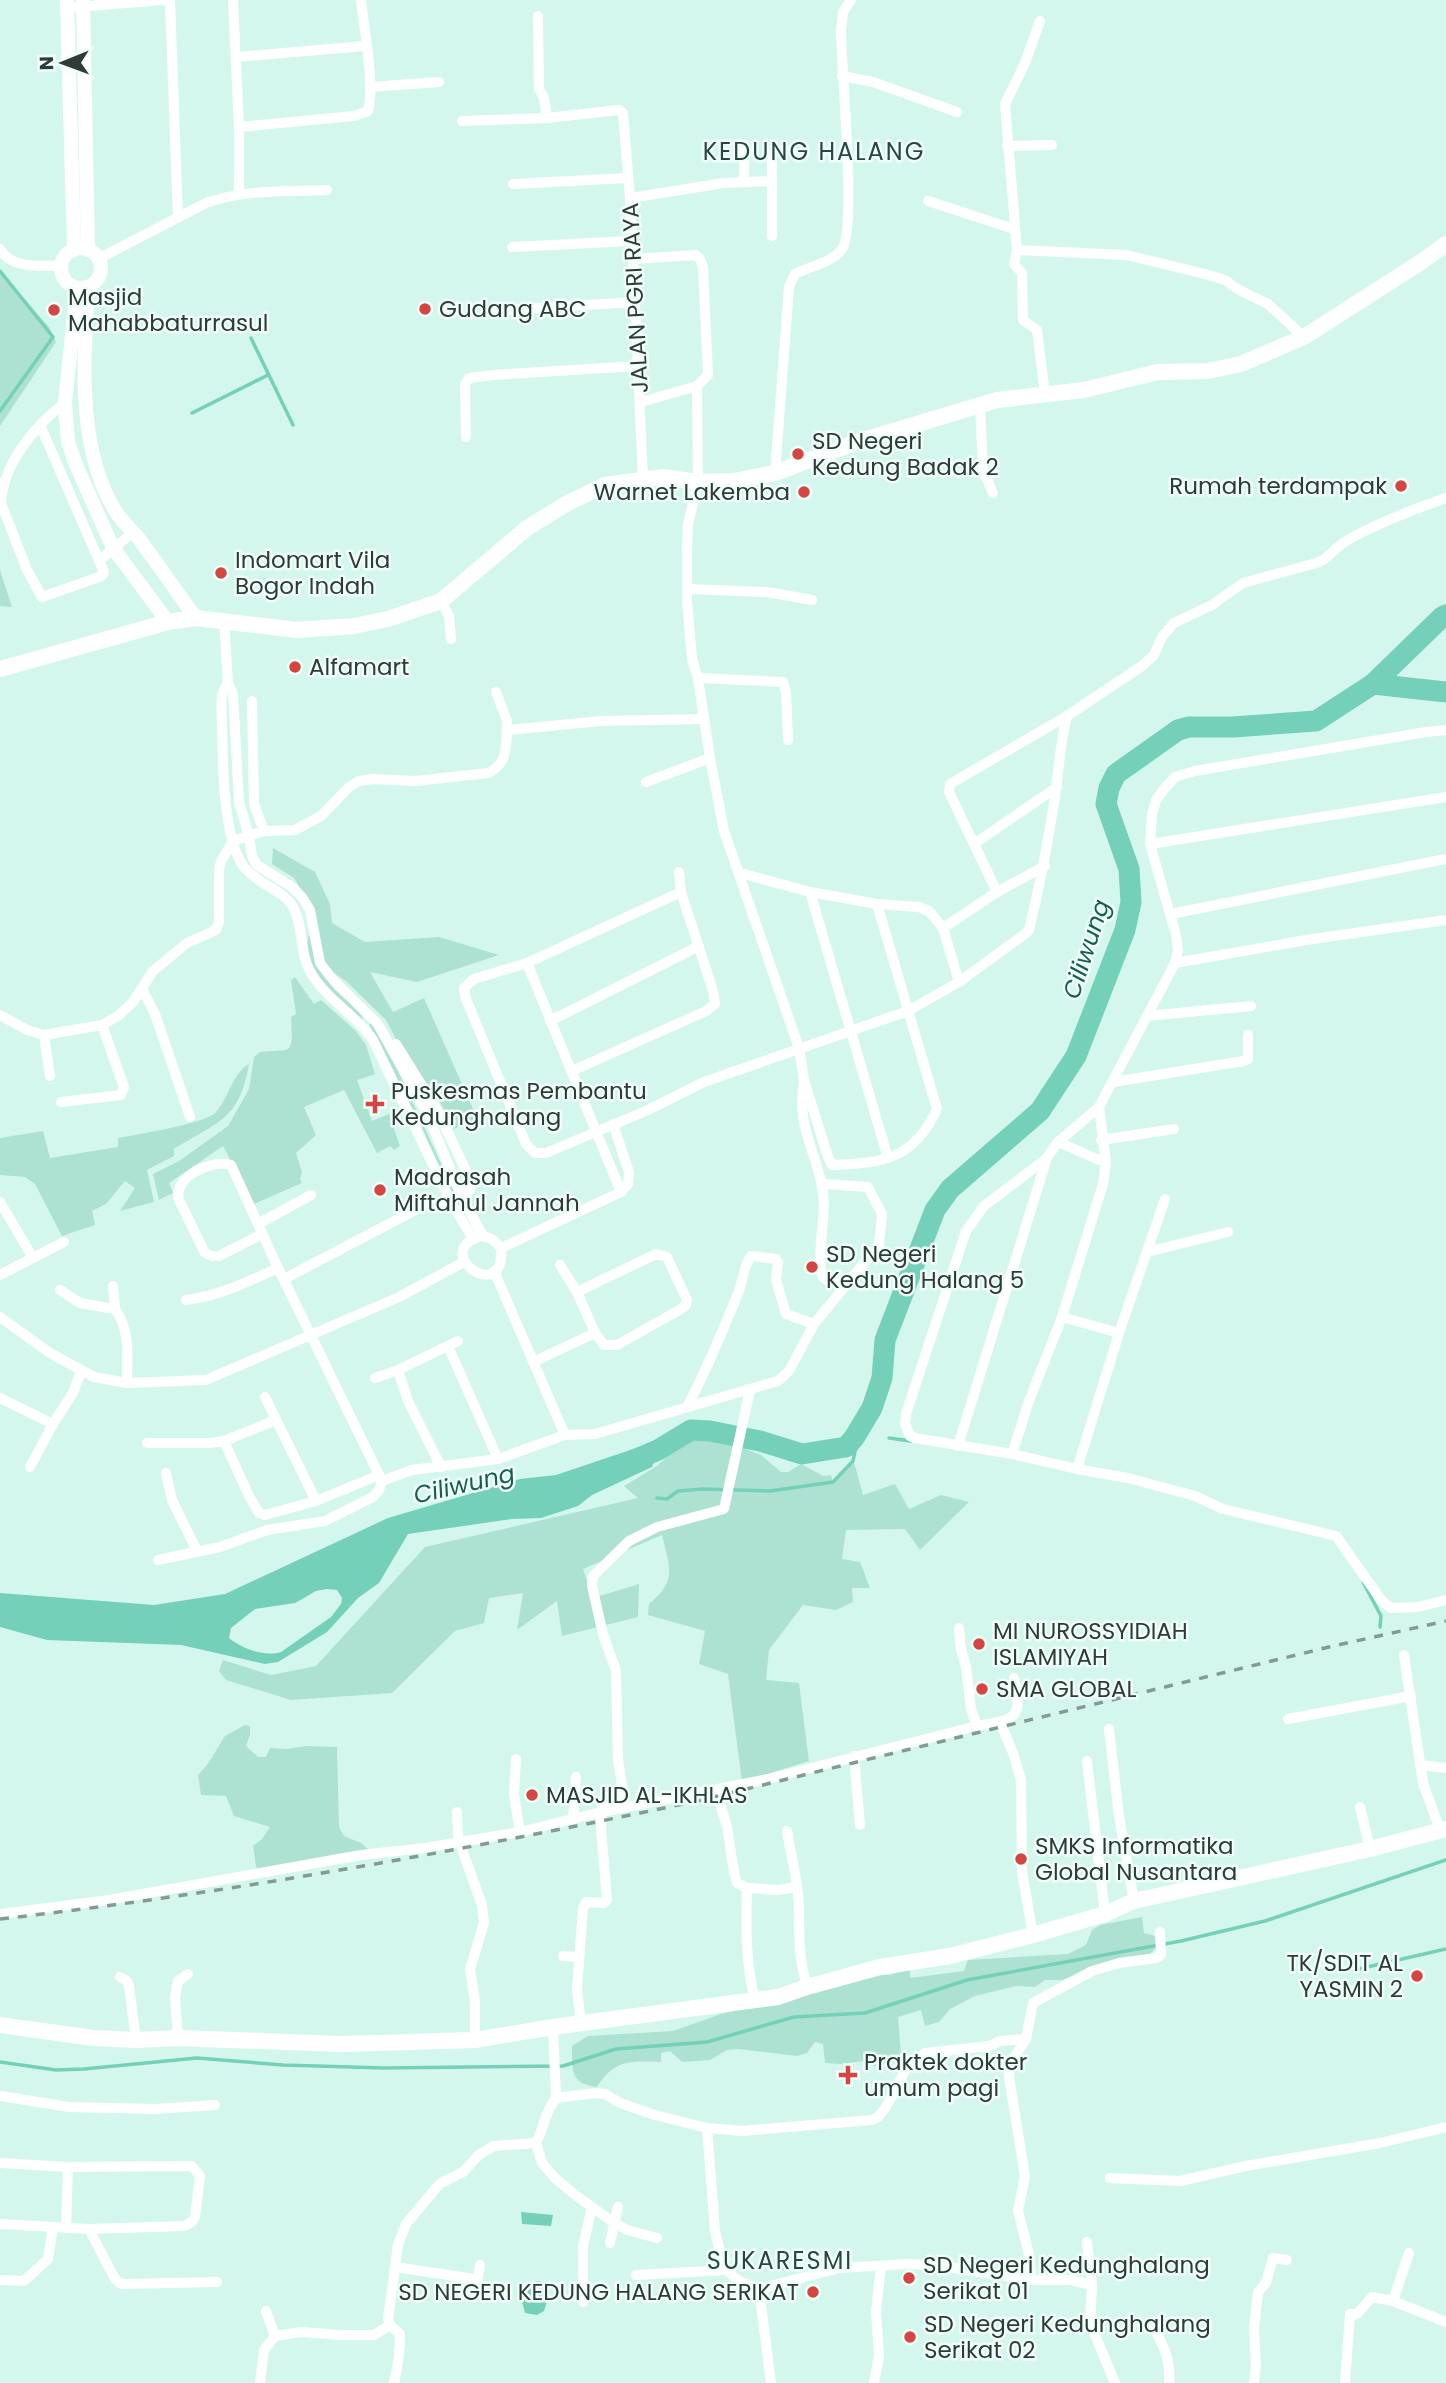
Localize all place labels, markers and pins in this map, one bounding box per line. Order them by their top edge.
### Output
place label: Masjid Mahabbaturrasul [68,281,268,339]
place label: Gudang ABC [439,293,586,325]
marker: Gudang ABC [417,301,433,317]
marker: Masjid Mahabbaturrasul [46,302,62,318]
place label: SD Negeri Kedung Badak 2 [812,425,999,483]
marker: SD Negeri Kedung Badak 2 [790,446,806,462]
place label: Rumah terdampak [1169,470,1387,502]
place label: Warnet Lakemba [594,476,790,508]
marker: Rumah terdampak [1393,478,1409,494]
marker: Warnet Lakemba [796,484,812,500]
place label: Indomart Vila Bogor Indah [235,544,390,602]
marker: Indomart Vila Bogor Indah [213,565,229,581]
place label: Alfamart [309,651,409,683]
marker: Alfamart [287,659,303,675]
place label: Puskesmas Pembantu Kedunghalang [391,1075,647,1133]
marker: Puskesmas Pembantu Kedunghalang [365,1094,385,1114]
place label: Madrasah Miftahul Jannah [394,1161,580,1219]
marker: Madrasah Miftahul Jannah [372,1182,388,1198]
place label: SD Negeri Kedung Halang 5 [826,1238,1024,1296]
marker: SD Negeri Kedung Halang 5 [804,1259,820,1275]
place label: MI NUROSSYIDIAH ISLAMIYAH [993,1615,1188,1673]
marker: MI NUROSSYIDIAH ISLAMIYAH [971,1636,987,1652]
place label: SMA GLOBAL [996,1673,1136,1705]
marker: SMA GLOBAL [974,1681,990,1697]
place label: MASJID AL-IKHLAS [546,1779,747,1811]
marker: MASJID AL-IKHLAS [524,1787,540,1803]
place label: SMKS Informatika Global Nusantara [1035,1830,1237,1888]
marker: SMKS Informatika Global Nusantara [1013,1851,1029,1867]
place label: TK/SDIT AL YASMIN 2 [1286,1947,1403,2005]
marker: TK/SDIT AL YASMIN 2 [1409,1968,1425,1984]
place label: Praktek dokter umum pagi [864,2046,1027,2104]
marker: Praktek dokter umum pagi [838,2065,858,2085]
place label: SD Negeri Kedunghalang Serikat 01 [923,2249,1210,2307]
marker: SD Negeri Kedunghalang Serikat 01 [901,2270,917,2286]
place label: SD NEGERI KEDUNG HALANG SERIKAT [398,2276,799,2308]
marker: SD NEGERI KEDUNG HALANG SERIKAT [805,2284,821,2300]
place label: SD Negeri Kedunghalang Serikat 02 [924,2308,1211,2366]
marker: SD Negeri Kedunghalang Serikat 02 [902,2329,918,2345]

